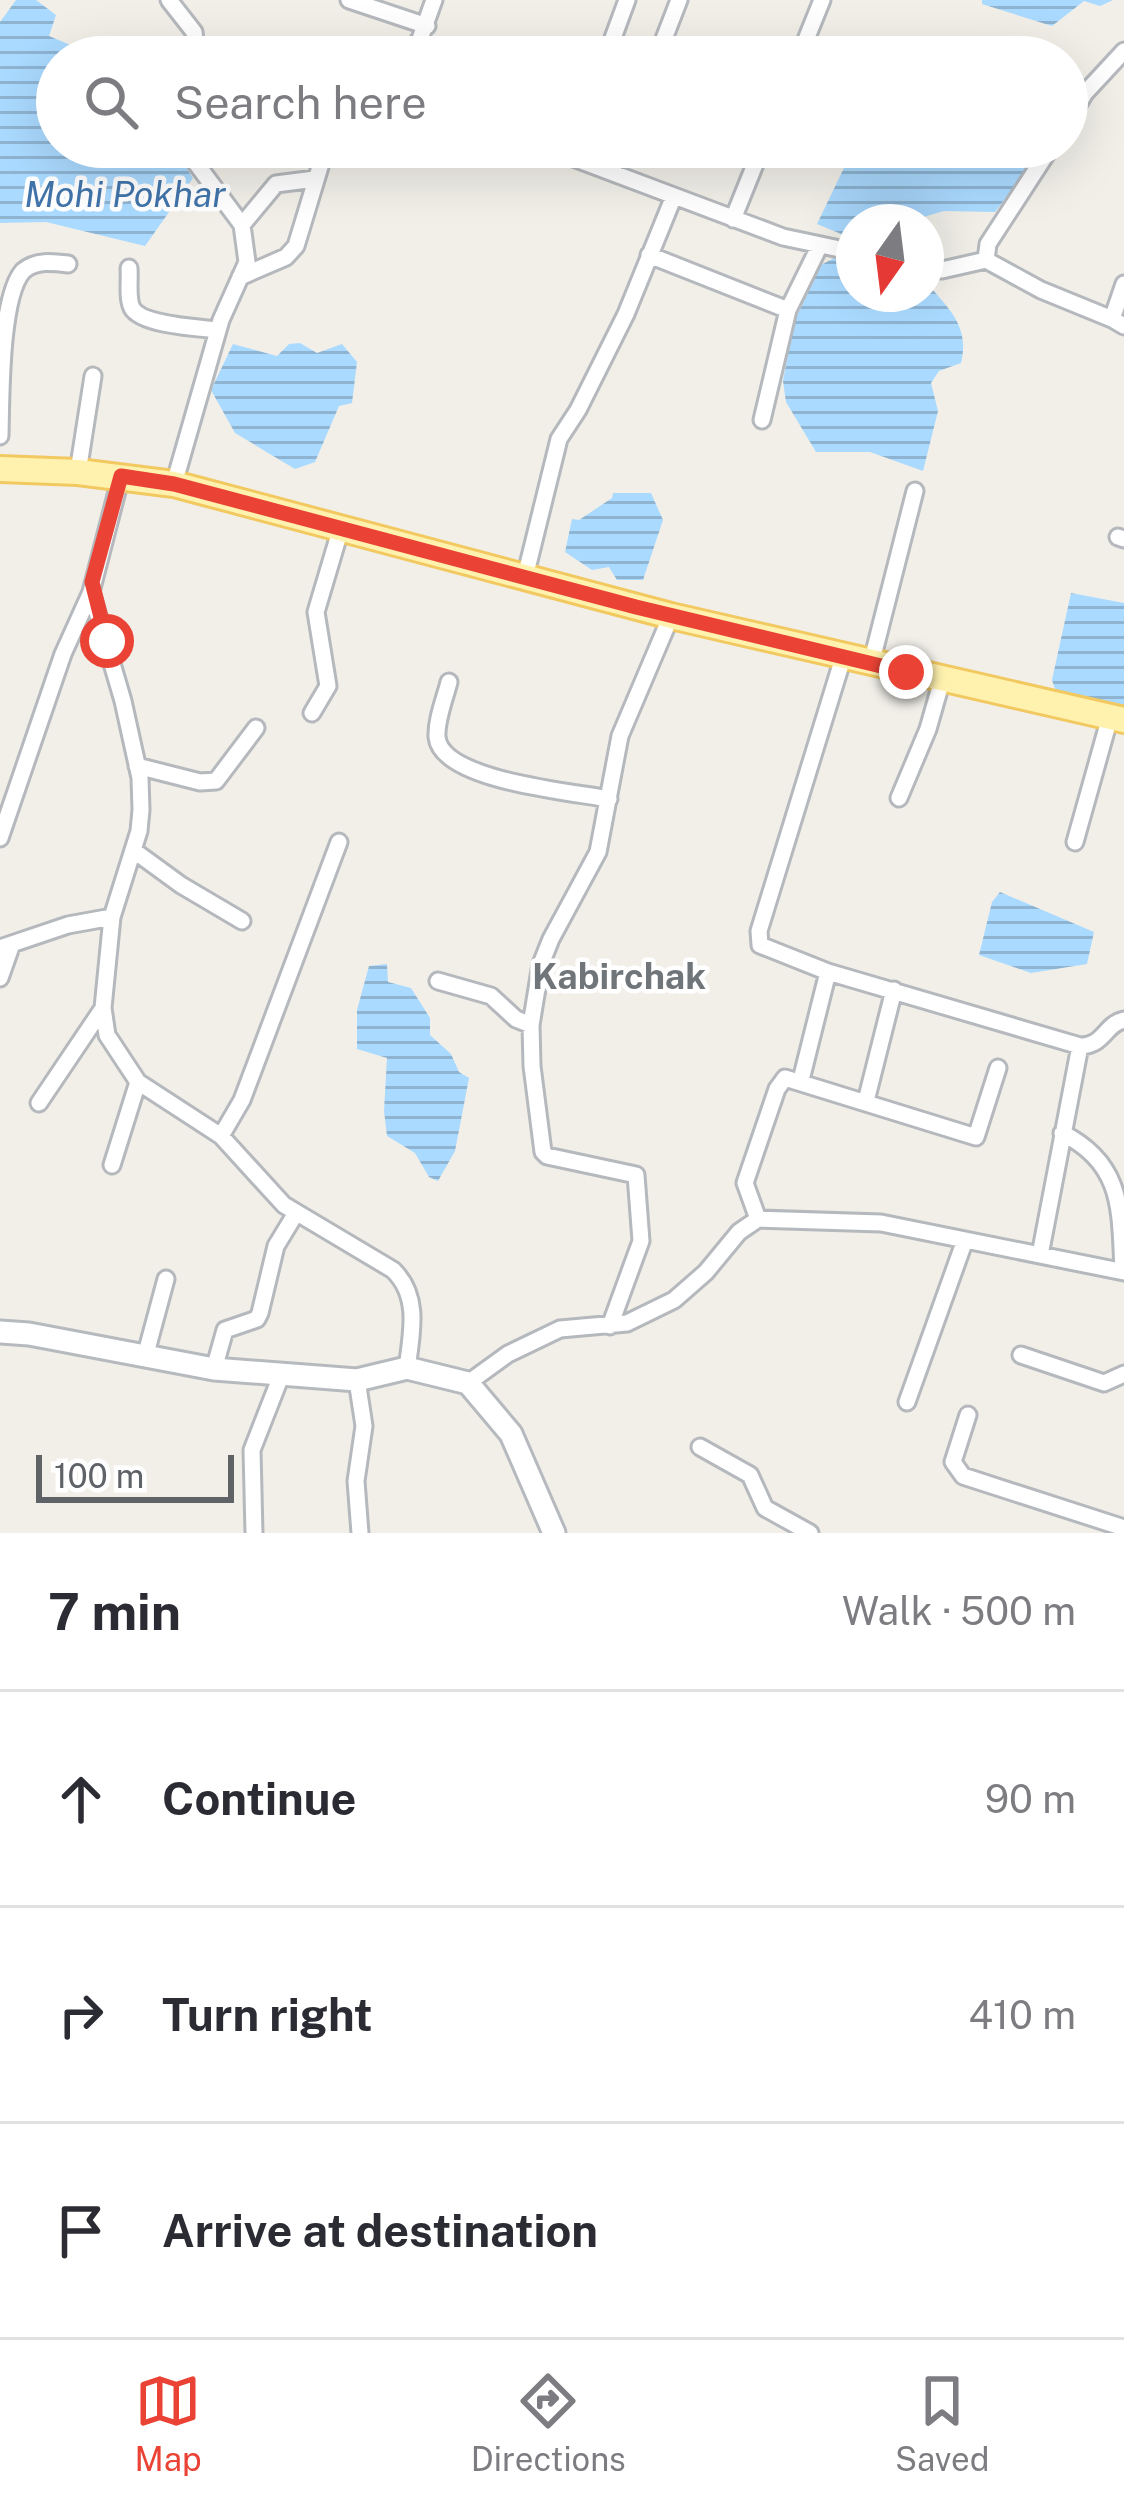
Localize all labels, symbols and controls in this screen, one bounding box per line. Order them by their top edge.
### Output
search box [36,36,1088,168]
icon: search [78,69,144,135]
text: Search here [174,76,427,129]
water label: Mohi Pokhar [24,173,226,215]
north arrow [836,204,944,312]
route start [80,614,134,668]
route end [879,645,933,699]
district label: Kabirchak [532,955,706,997]
scale bar [36,1449,234,1502]
text: 100 m [54,1457,144,1495]
text: 7 min [48,1582,181,1641]
text: Walk · 500 m [842,1588,1076,1634]
icon: ahead [48,1766,114,1832]
text: Continue [162,1772,356,1825]
text: 90 m [985,1776,1076,1822]
icon: right [48,1982,114,2048]
text: Turn right [162,1988,373,2041]
text: 410 m [969,1992,1076,2038]
icon: arrive [48,2198,114,2264]
text: Arrive at destination [162,2204,598,2257]
tab: Map [135,2368,202,2478]
tab: Directions [471,2368,626,2478]
tab: Saved [895,2368,989,2478]

